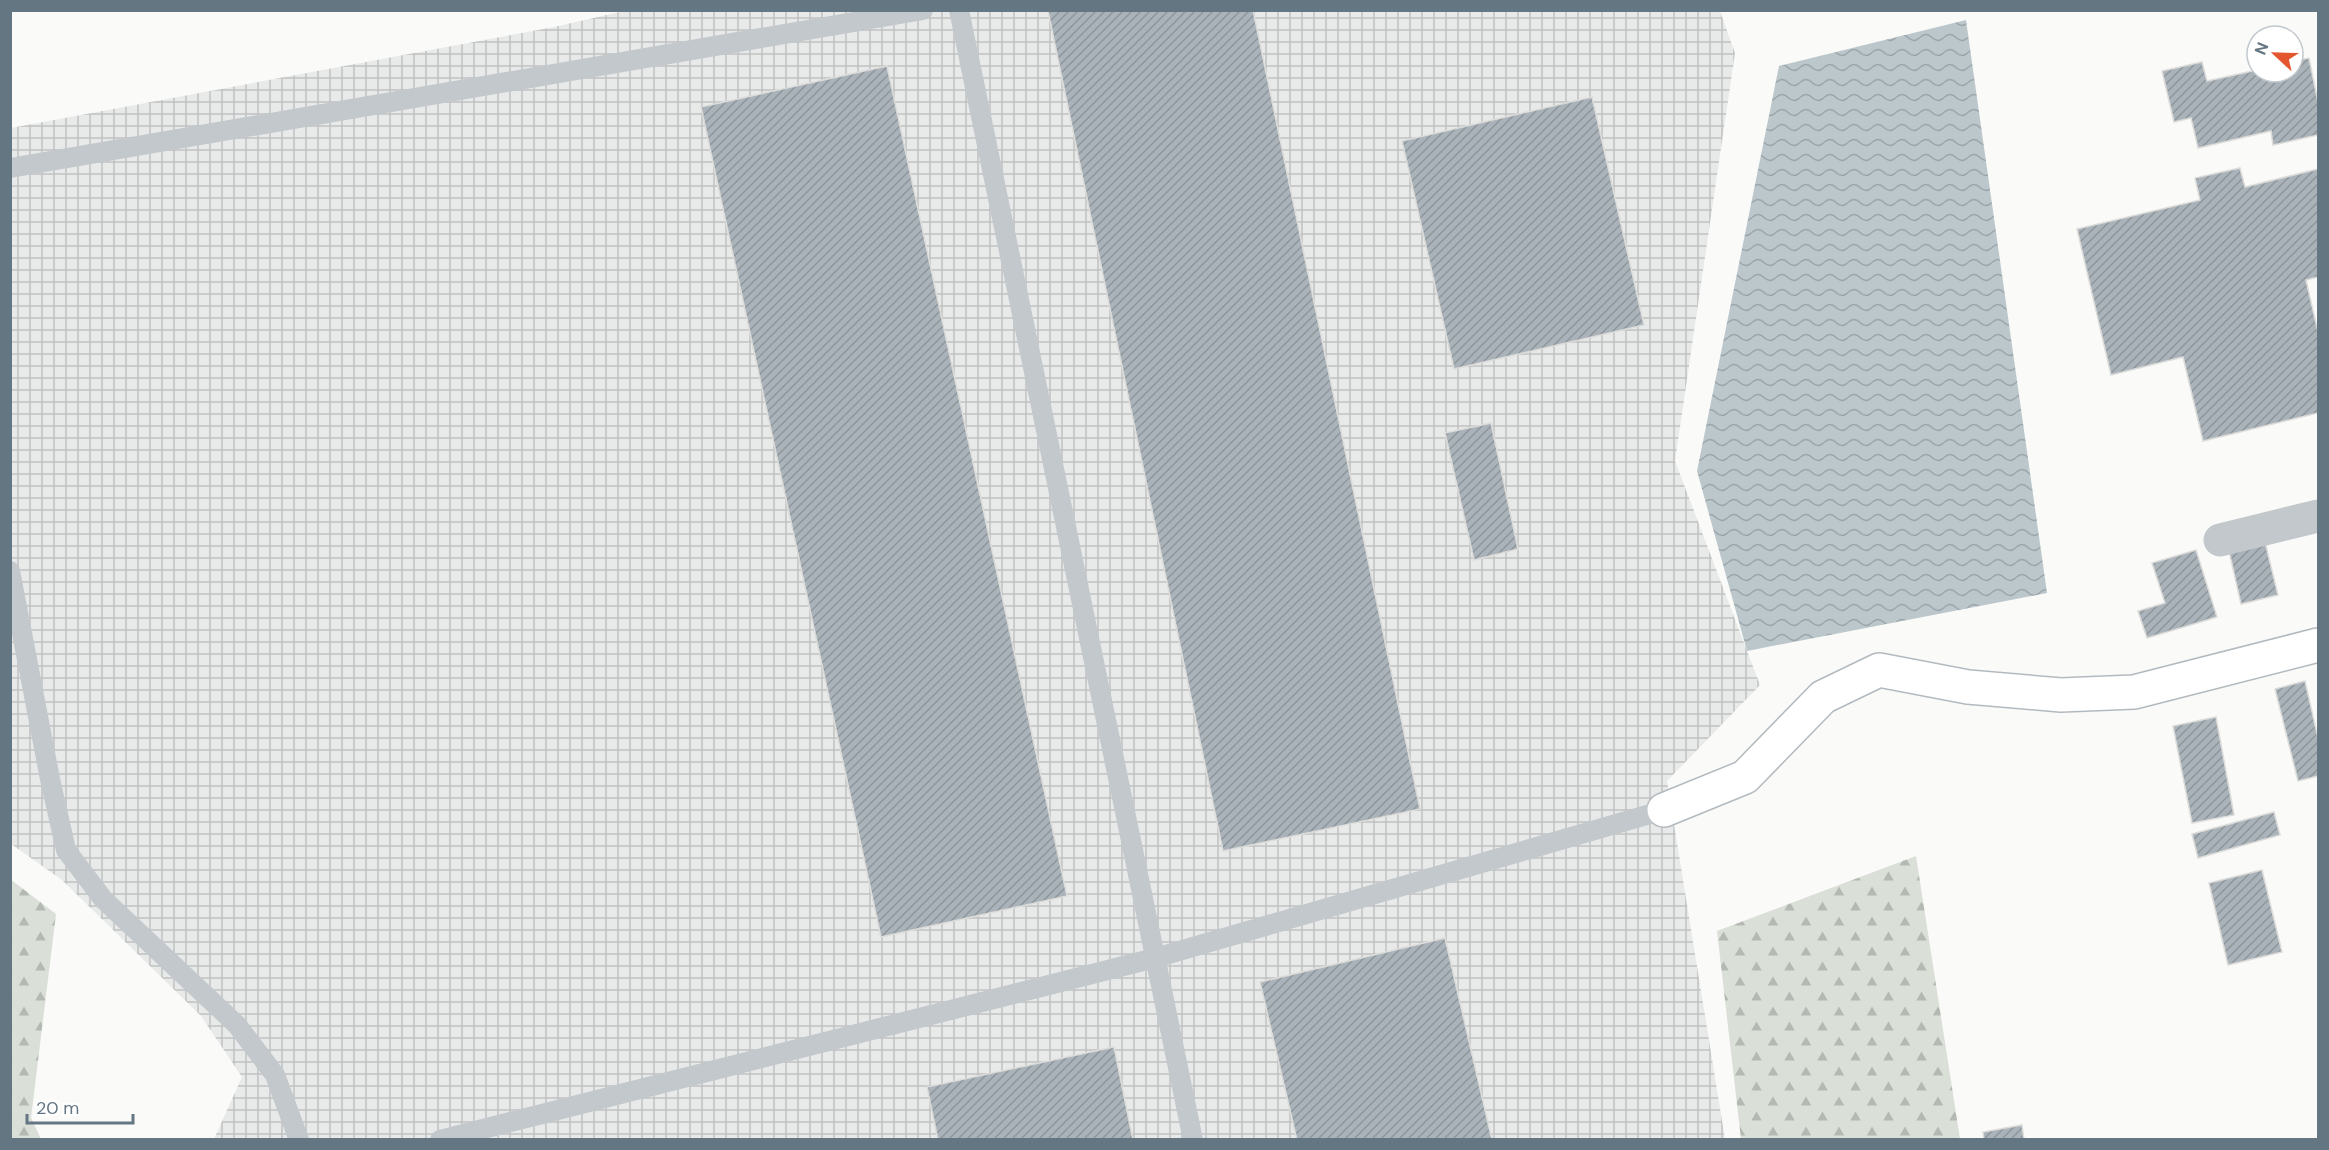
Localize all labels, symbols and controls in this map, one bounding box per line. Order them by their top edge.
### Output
north arrow [2245,24,2305,84]
text: N [2250,39,2273,58]
scale bar [27,1087,134,1125]
text: 20 m [36,1096,79,1120]

